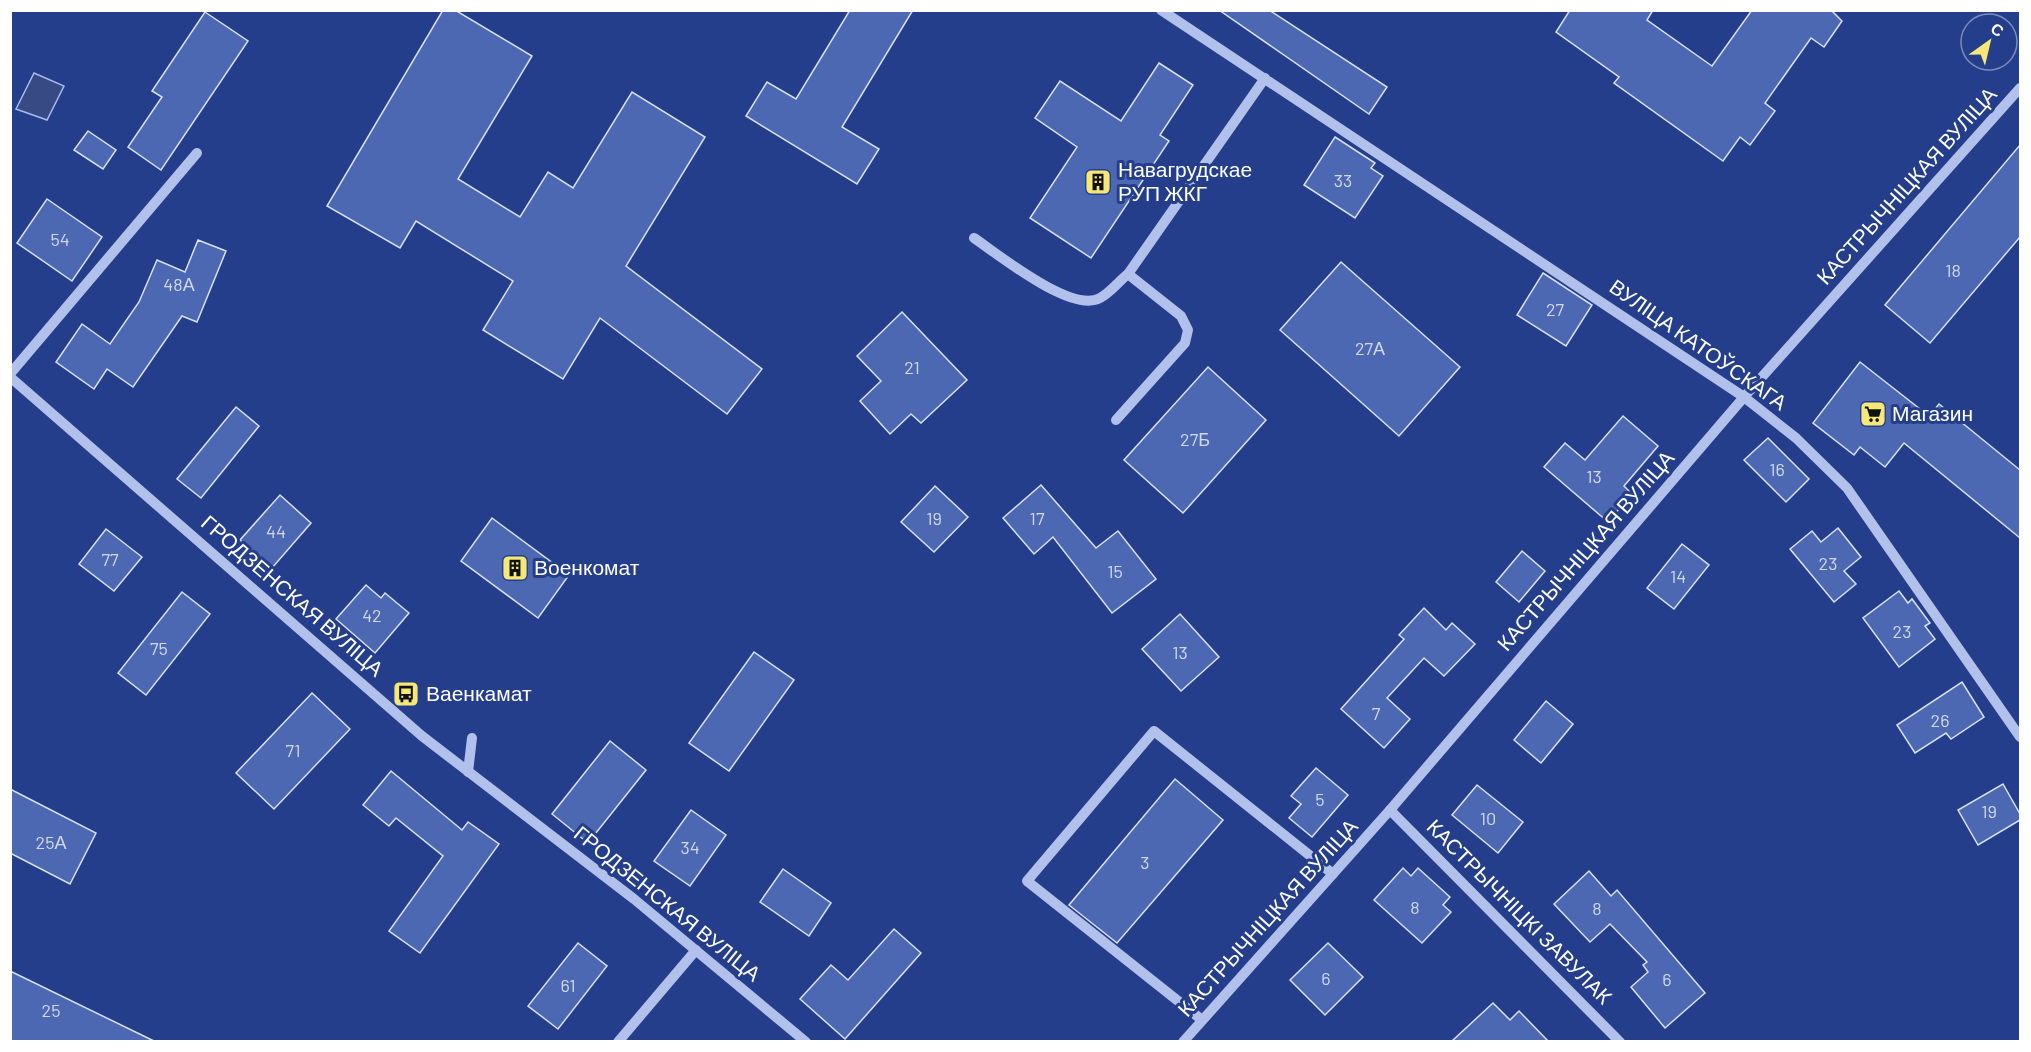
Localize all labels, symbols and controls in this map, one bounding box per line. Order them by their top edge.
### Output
north arrow [1959,12,2019,72]
text: С [1988,18,2008,41]
street label: КАСТРЫЧНІЦКАЯ ВУЛІЦА [1811,81,2001,289]
place label: Навагрудскае РУП ЖКГ [1118,156,1252,205]
building icon: Навагрудскае РУП ЖКГ [1083,167,1113,197]
house number: 33 [1334,169,1352,191]
house number: 54 [50,228,70,250]
house number: 18 [1945,259,1961,281]
house number: 48А [163,273,195,295]
street label: ВУЛІЦА КАТОЎСКАГА [1605,273,1792,414]
house number: 27 [1546,298,1565,320]
house number: 27А [1355,337,1385,359]
house number: 21 [904,356,920,378]
supermarket icon: Магазин [1858,399,1888,429]
place label: Магазин [1892,400,1973,425]
house number: 27Б [1180,428,1210,450]
street label: КАСТРЫЧНІЦКАЯ ВУЛІЦА [1491,445,1679,655]
house number: 16 [1769,458,1785,480]
house number: 13 [1586,465,1602,487]
house number: 19 [926,507,942,529]
house number: 17 [1030,507,1045,529]
street label: ГРОДЗЕНСКАЯ ВУЛІЦА [197,509,389,681]
house number: 44 [266,520,286,542]
house number: 77 [101,548,119,570]
house number: 23 [1819,552,1837,574]
building icon: Военкомат [500,553,530,583]
place label: Военкомат [534,554,640,579]
house number: 15 [1107,560,1123,582]
house number: 14 [1670,565,1686,587]
house number: 42 [362,604,382,626]
house number: 23 [1893,620,1911,642]
house number: 75 [150,637,168,659]
house number: 13 [1172,641,1188,663]
bus stop icon: Ваенкамат [391,679,421,709]
place label: Ваенкамат [426,680,532,705]
house number: 7 [1372,702,1381,724]
house number: 26 [1931,709,1949,731]
house number: 71 [286,739,300,761]
house number: 5 [1315,788,1325,810]
house number: 19 [1981,800,1997,822]
house number: 10 [1480,807,1496,829]
street label: КАСТРЫЧНІЦКАЯ ВУЛІЦА [1172,813,1362,1021]
street label: КАСТРЫЧНІЦКІ ЗАВУЛАК [1422,813,1618,1009]
street label: ГРОДЗЕНСКАЯ ВУЛІЦА [570,820,766,986]
house number: 25А [36,831,66,853]
house number: 34 [680,836,700,858]
house number: 3 [1140,851,1150,873]
house number: 8 [1410,896,1420,918]
house number: 8 [1592,897,1602,919]
house number: 6 [1321,967,1331,989]
house number: 6 [1662,968,1672,990]
house number: 61 [560,974,576,996]
house number: 25 [42,999,60,1021]

